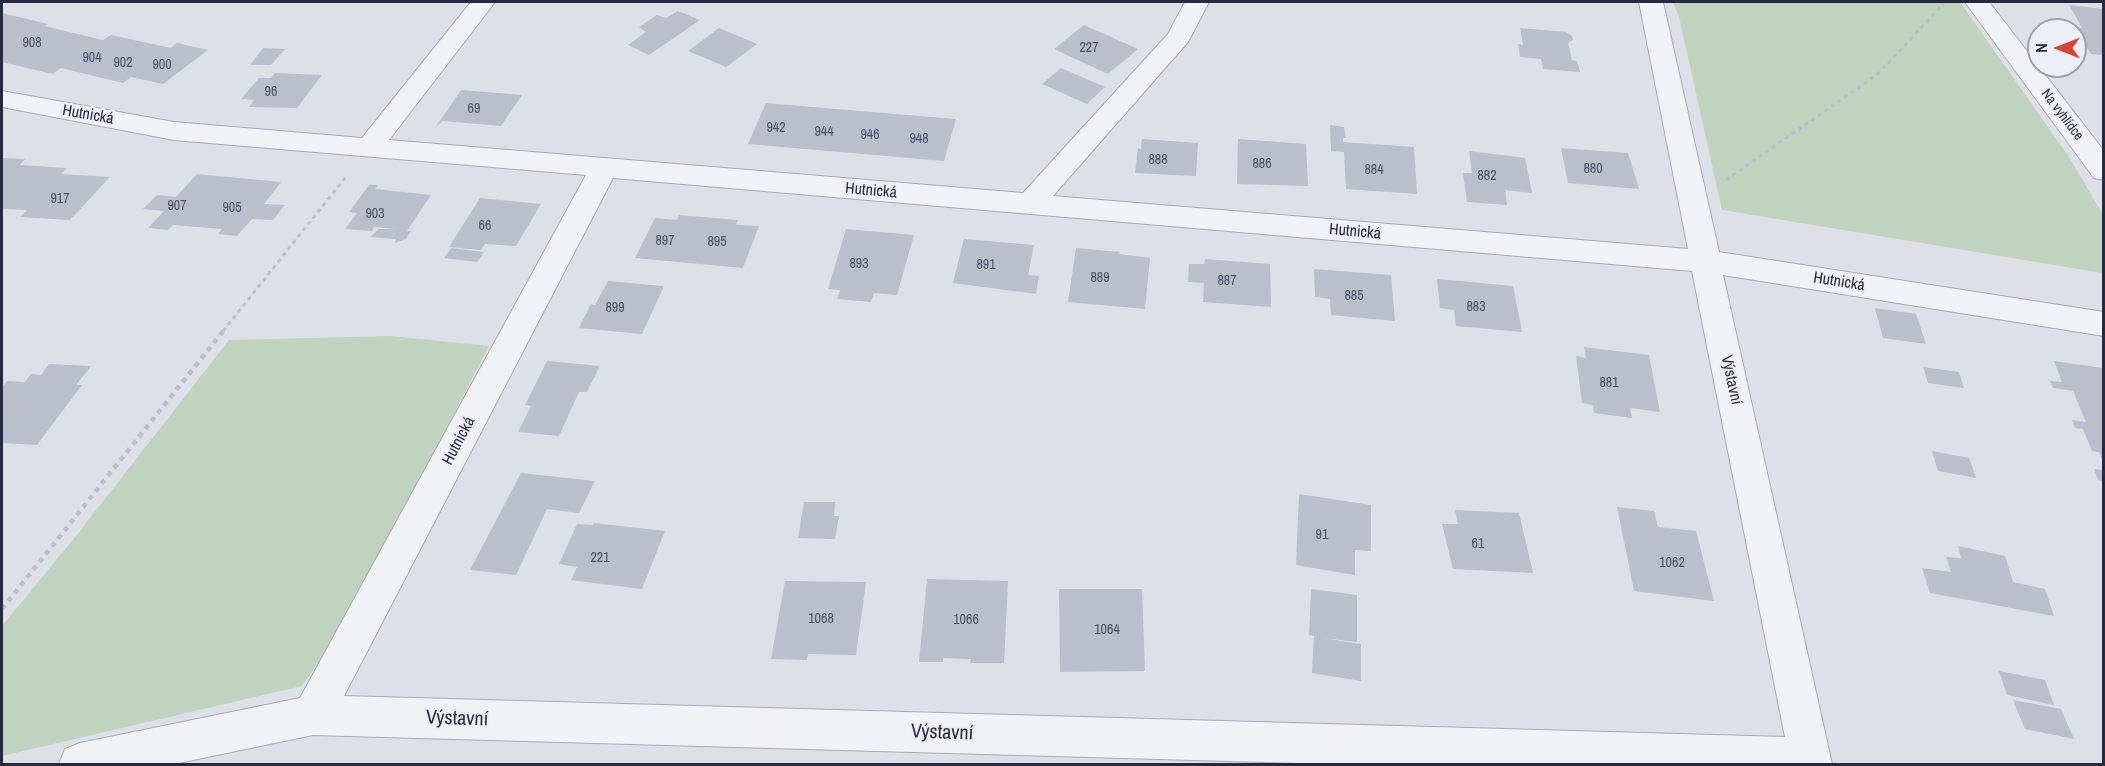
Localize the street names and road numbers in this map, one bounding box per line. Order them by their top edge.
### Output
street label: Na vyhlídce [2037,86,2087,144]
street label: Hutnická [61,101,115,129]
street label: Hutnická [844,179,898,203]
street label: Hutnická [1328,220,1382,244]
street label: Hutnická [1812,268,1866,296]
street label: Výstavní [1716,354,1746,406]
street label: Hutnická [438,414,480,468]
street label: Výstavní [425,706,489,732]
street label: Výstavní [910,720,974,746]

